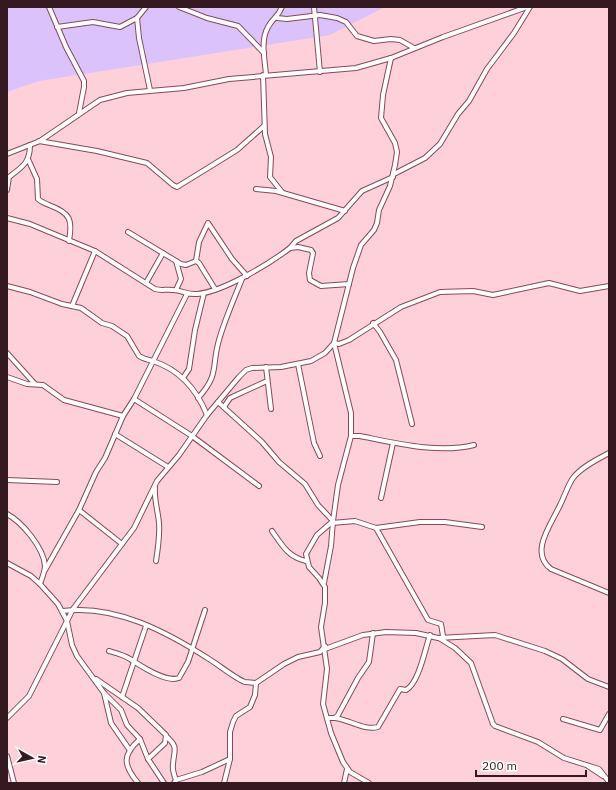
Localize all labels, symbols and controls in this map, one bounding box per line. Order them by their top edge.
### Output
north arrow [12,738,52,778]
scale bar [476,752,586,778]
text: N [34,754,49,764]
text: 200 m [482,758,517,773]

